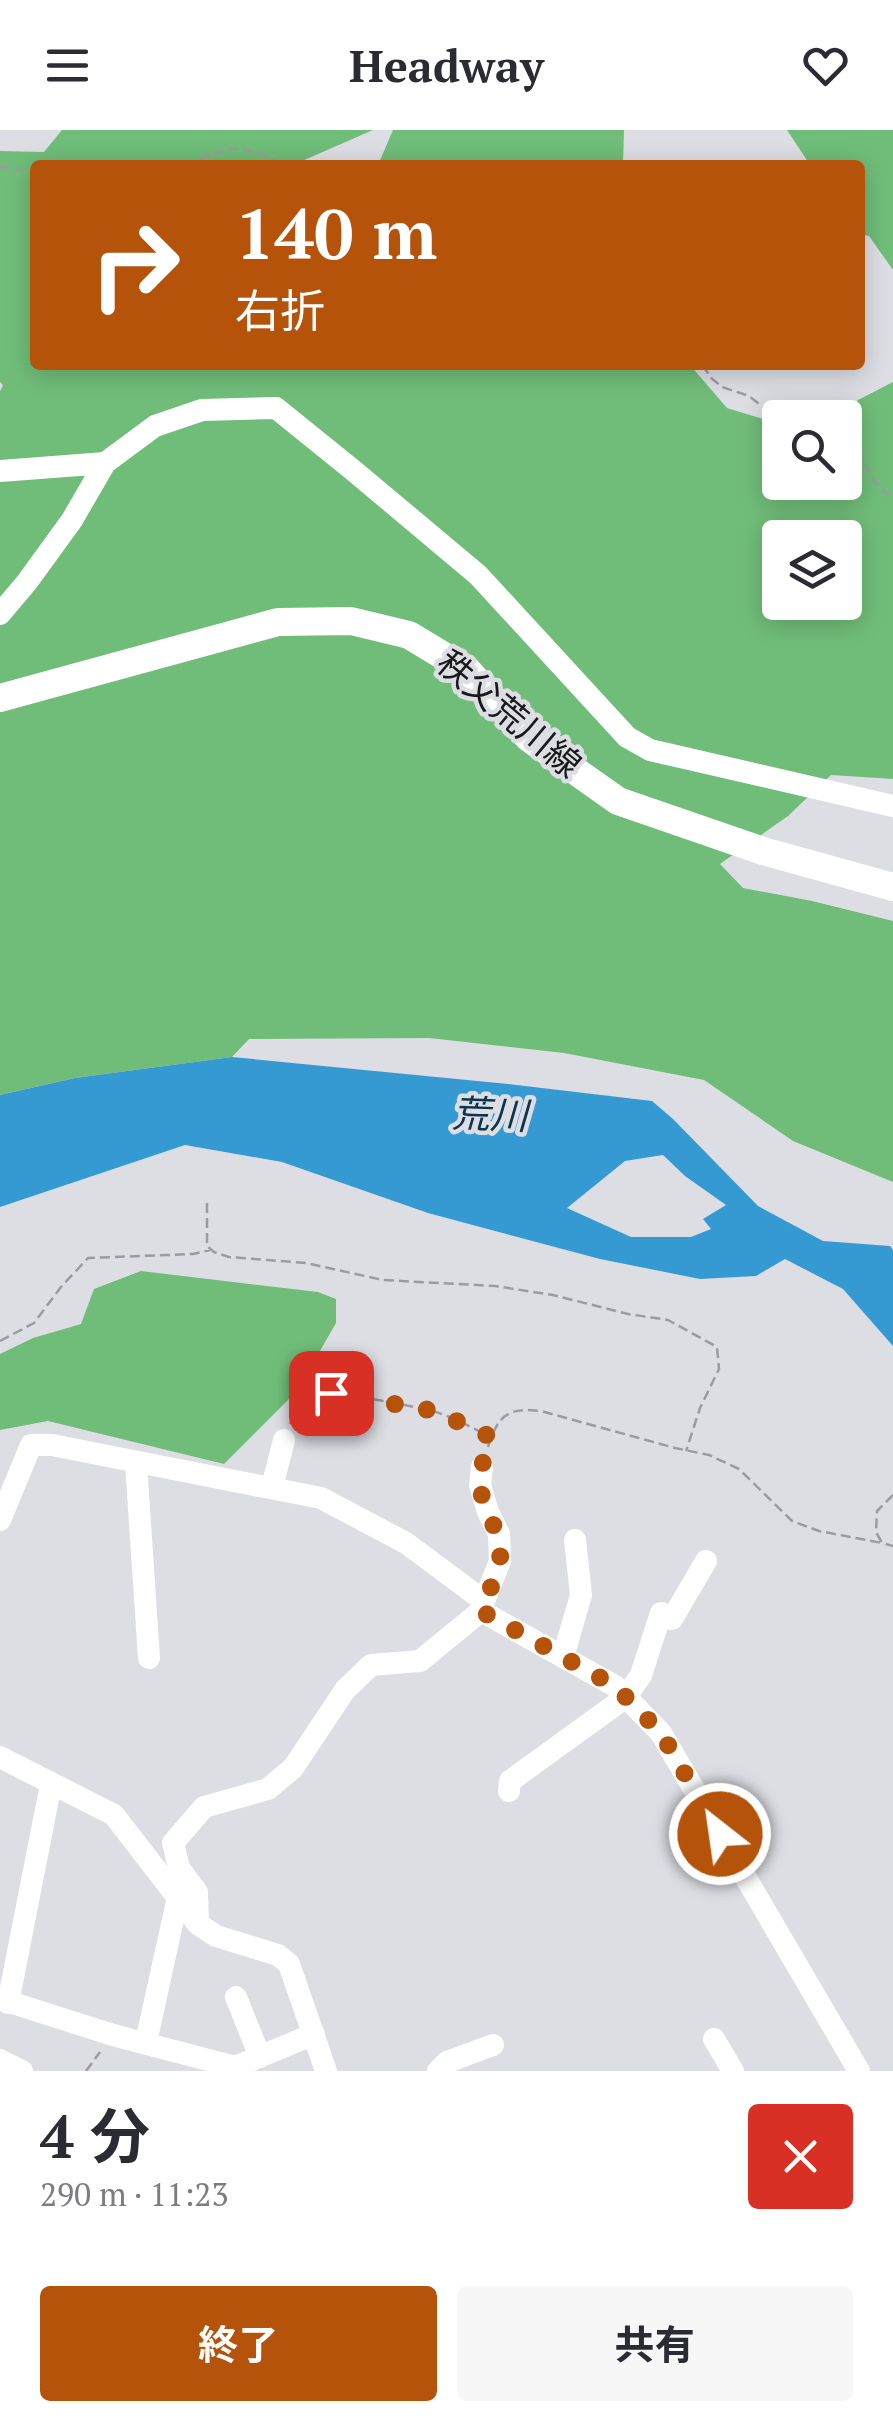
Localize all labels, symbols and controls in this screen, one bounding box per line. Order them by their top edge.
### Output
text: Headway [349,35,544,95]
icon: menu [40,38,95,93]
icon: heart [798,38,853,93]
text: 140 m [235,186,437,279]
icon: right [70,200,200,330]
text: 右折 [235,280,325,340]
map controls [762,400,862,620]
button: search [762,400,862,500]
button: layers [762,520,862,620]
street label: 秩父荒川線 [428,639,591,787]
water label: 荒川 [451,1088,533,1140]
pin [289,1351,374,1436]
icon: arrive [304,1366,359,1421]
position arrow [668,1782,772,1886]
text: 4 分 [40,2096,150,2175]
button: close [748,2104,853,2209]
text: 290 m · 11:23 [40,2173,228,2215]
button: 終了 [40,2286,437,2401]
button: 共有 [457,2286,853,2401]

